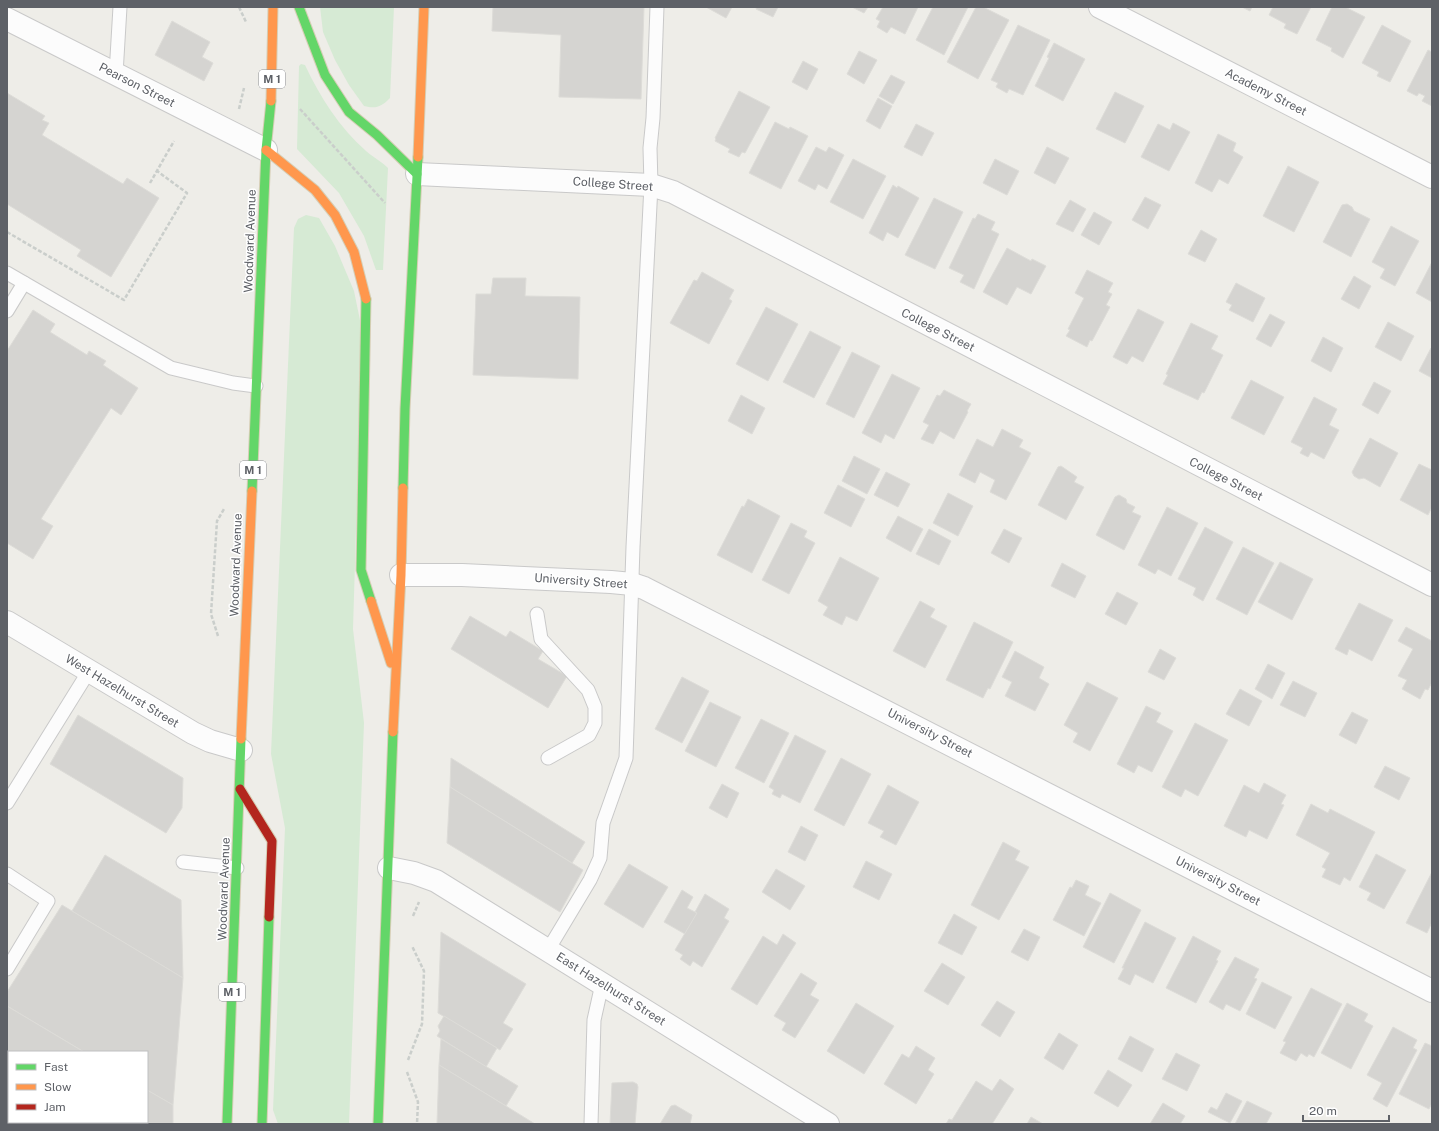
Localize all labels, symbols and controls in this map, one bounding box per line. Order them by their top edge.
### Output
street label: Pearson Street [97,60,178,110]
street label: Academy Street [1223,65,1310,119]
road number: M 1 [259,70,285,88]
street label: College Street [572,174,654,194]
street label: Woodward Avenue [241,189,259,293]
street label: College Street [899,305,977,355]
street label: College Street [1187,454,1265,504]
road number: M 1 [240,461,266,479]
street label: Woodward Avenue [227,513,245,617]
street label: University Street [534,571,629,591]
street label: West Hazelhurst Street [63,651,182,731]
street label: University Street [885,705,975,761]
street label: Woodward Avenue [215,837,233,941]
street label: University Street [1173,853,1263,909]
street label: East Hazelhurst Street [554,950,669,1029]
road number: M 1 [219,983,245,1001]
legend [8,1051,148,1123]
text: Fast [44,1060,69,1074]
text: Slow [44,1080,72,1094]
scale bar [1303,1097,1389,1123]
text: Jam [44,1100,66,1114]
text: 20 m [1309,1104,1337,1118]

